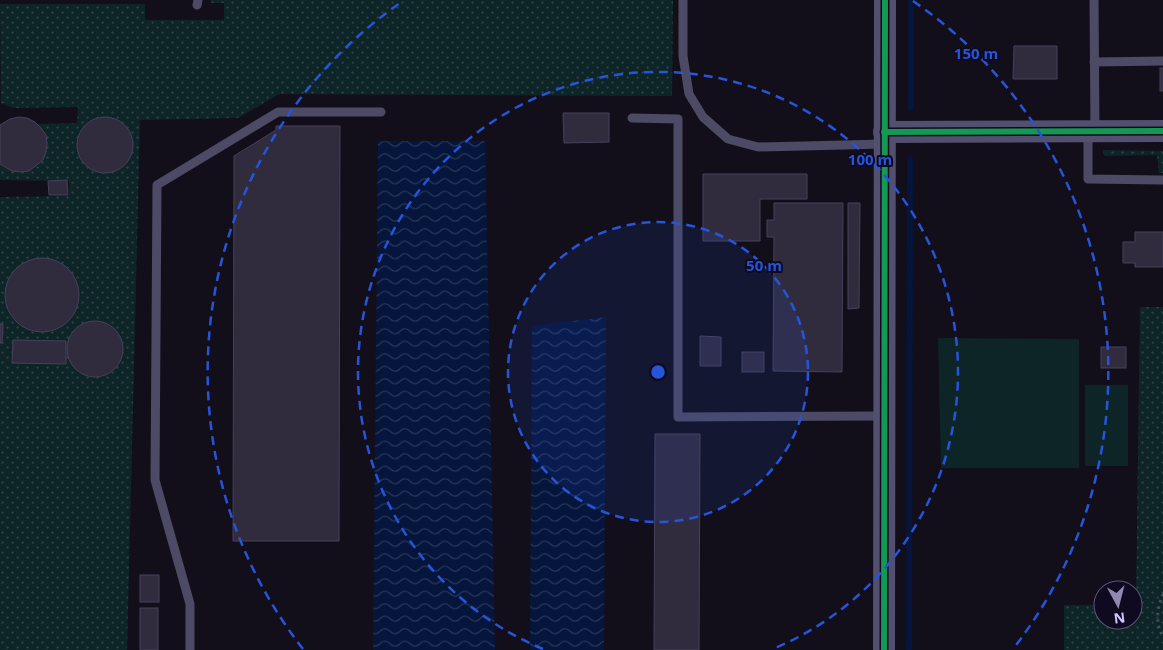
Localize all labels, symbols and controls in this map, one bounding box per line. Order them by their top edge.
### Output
text: 150 m [954,43,998,63]
text: 100 m [848,149,892,169]
text: 50 m [746,255,782,275]
centre of rings [649,363,667,381]
north arrow [1093,580,1143,630]
text: N [1113,608,1126,629]

